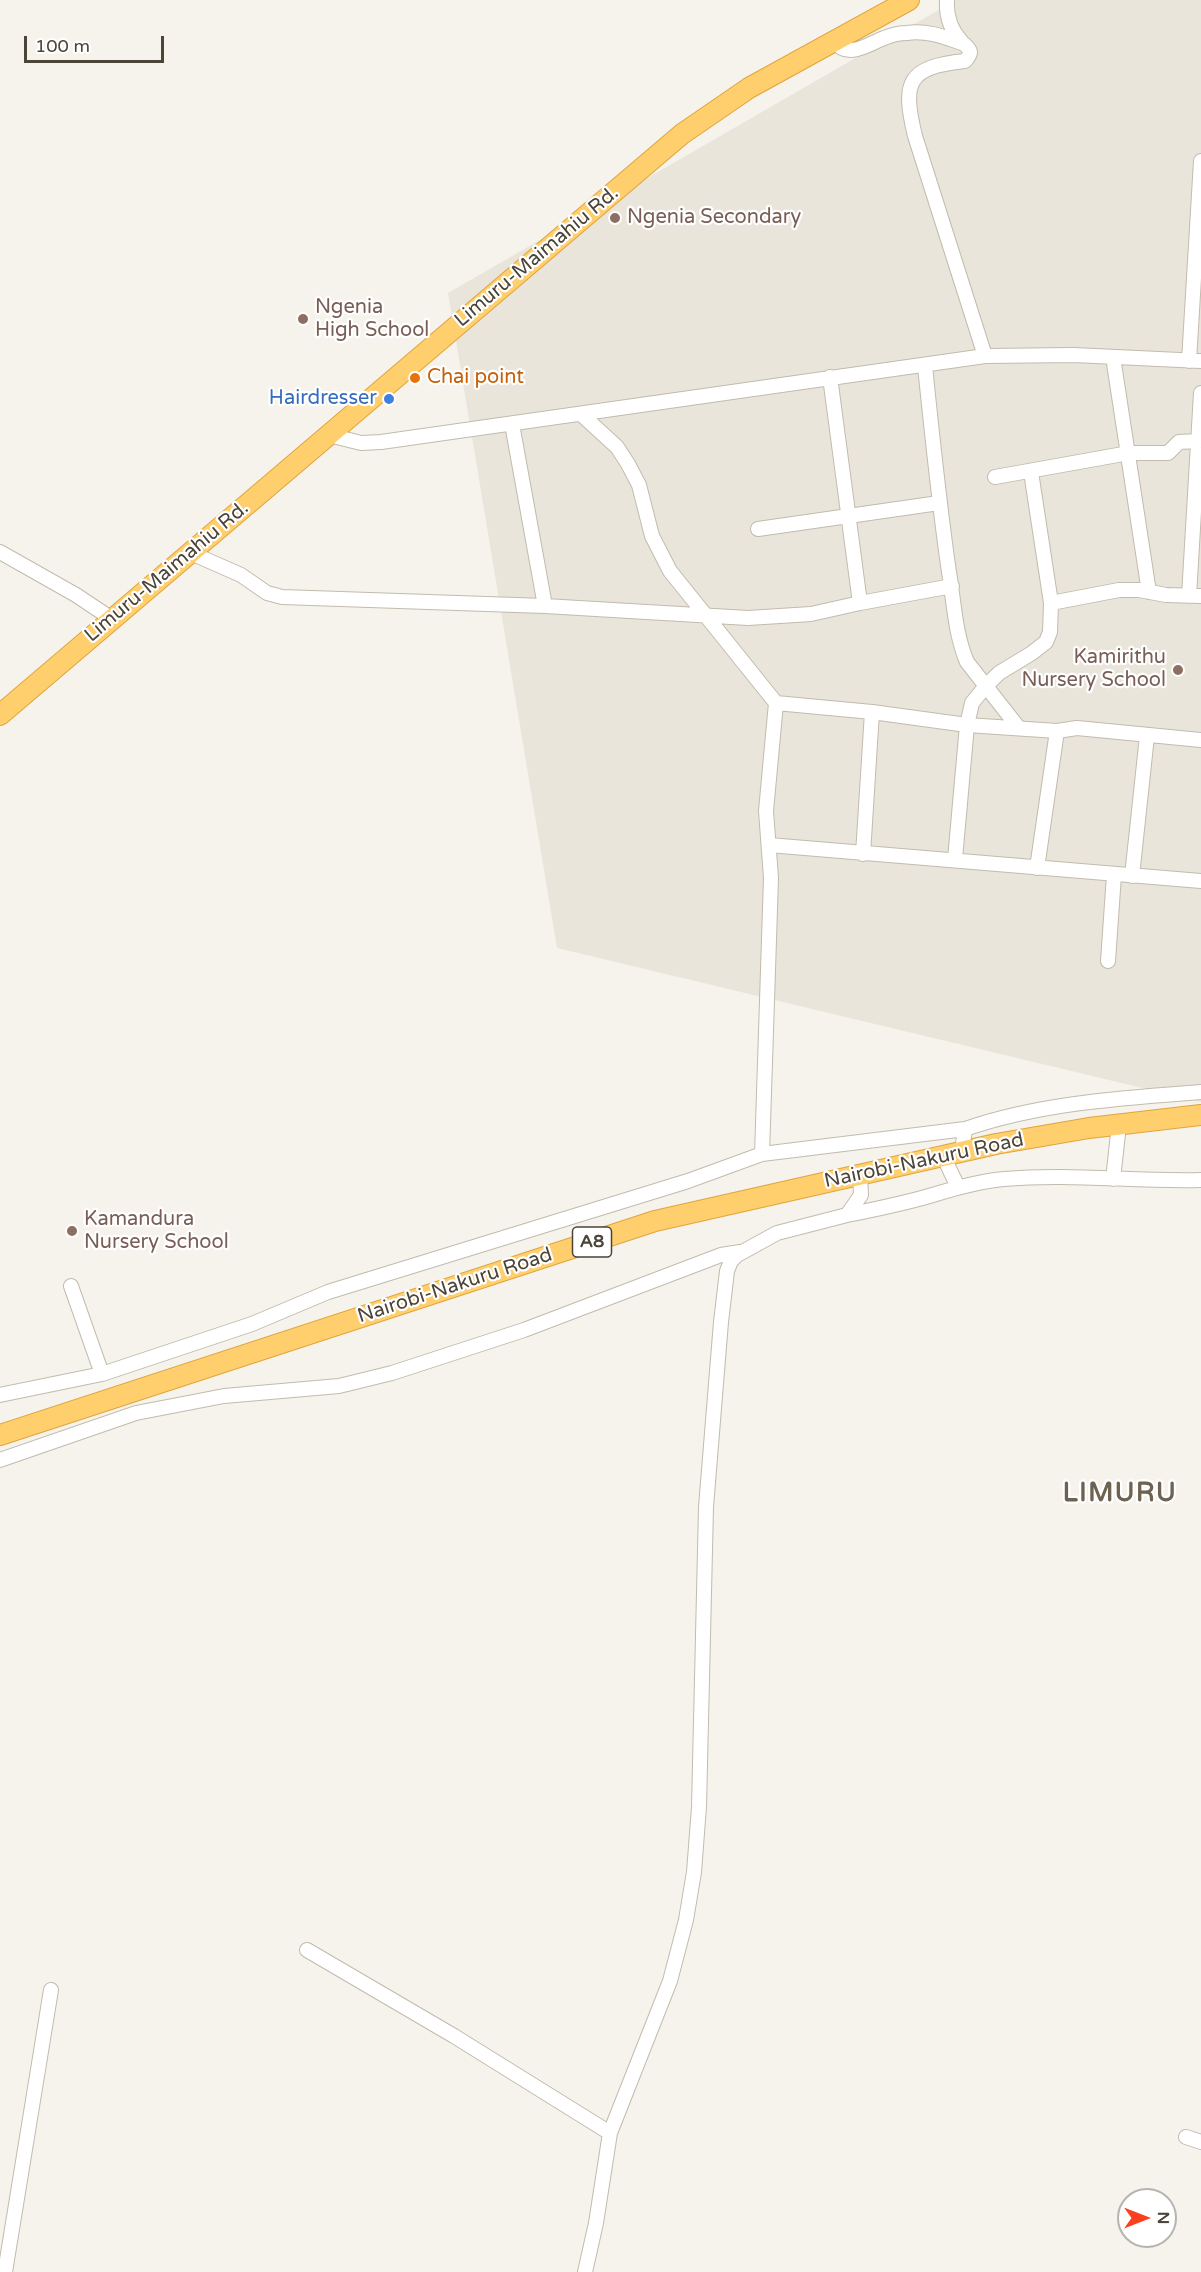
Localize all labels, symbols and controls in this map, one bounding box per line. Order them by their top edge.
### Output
scale bar [27,24,166,62]
text: 100 m [35,35,90,57]
street label: Limuru-Maimahiu Rd. [450,181,624,333]
place label: Ngenia Secondary [627,206,801,230]
marker: Ngenia Secondary [608,211,622,225]
place label: Ngenia High School [315,296,429,343]
marker: Ngenia High School [296,312,310,326]
place label: Chai point [427,366,524,390]
marker: Chai point [408,371,422,385]
place label: Hairdresser [269,387,377,411]
marker: Hairdresser [382,392,396,406]
street label: Limuru-Maimahiu Rd. [80,496,254,648]
place label: Kamirithu Nursery School [1021,646,1166,693]
marker: Kamirithu Nursery School [1171,663,1185,677]
street label: Nairobi-Nakuru Road [822,1128,1026,1194]
place label: Kamandura Nursery School [84,1208,229,1255]
marker: Kamandura Nursery School [65,1224,79,1238]
road number: A8 [572,1227,612,1257]
street label: Nairobi-Nakuru Road [355,1243,555,1329]
district label: LIMURU [1063,1478,1177,1510]
north arrow [1117,2188,1177,2248]
text: N [1153,2212,1173,2224]

